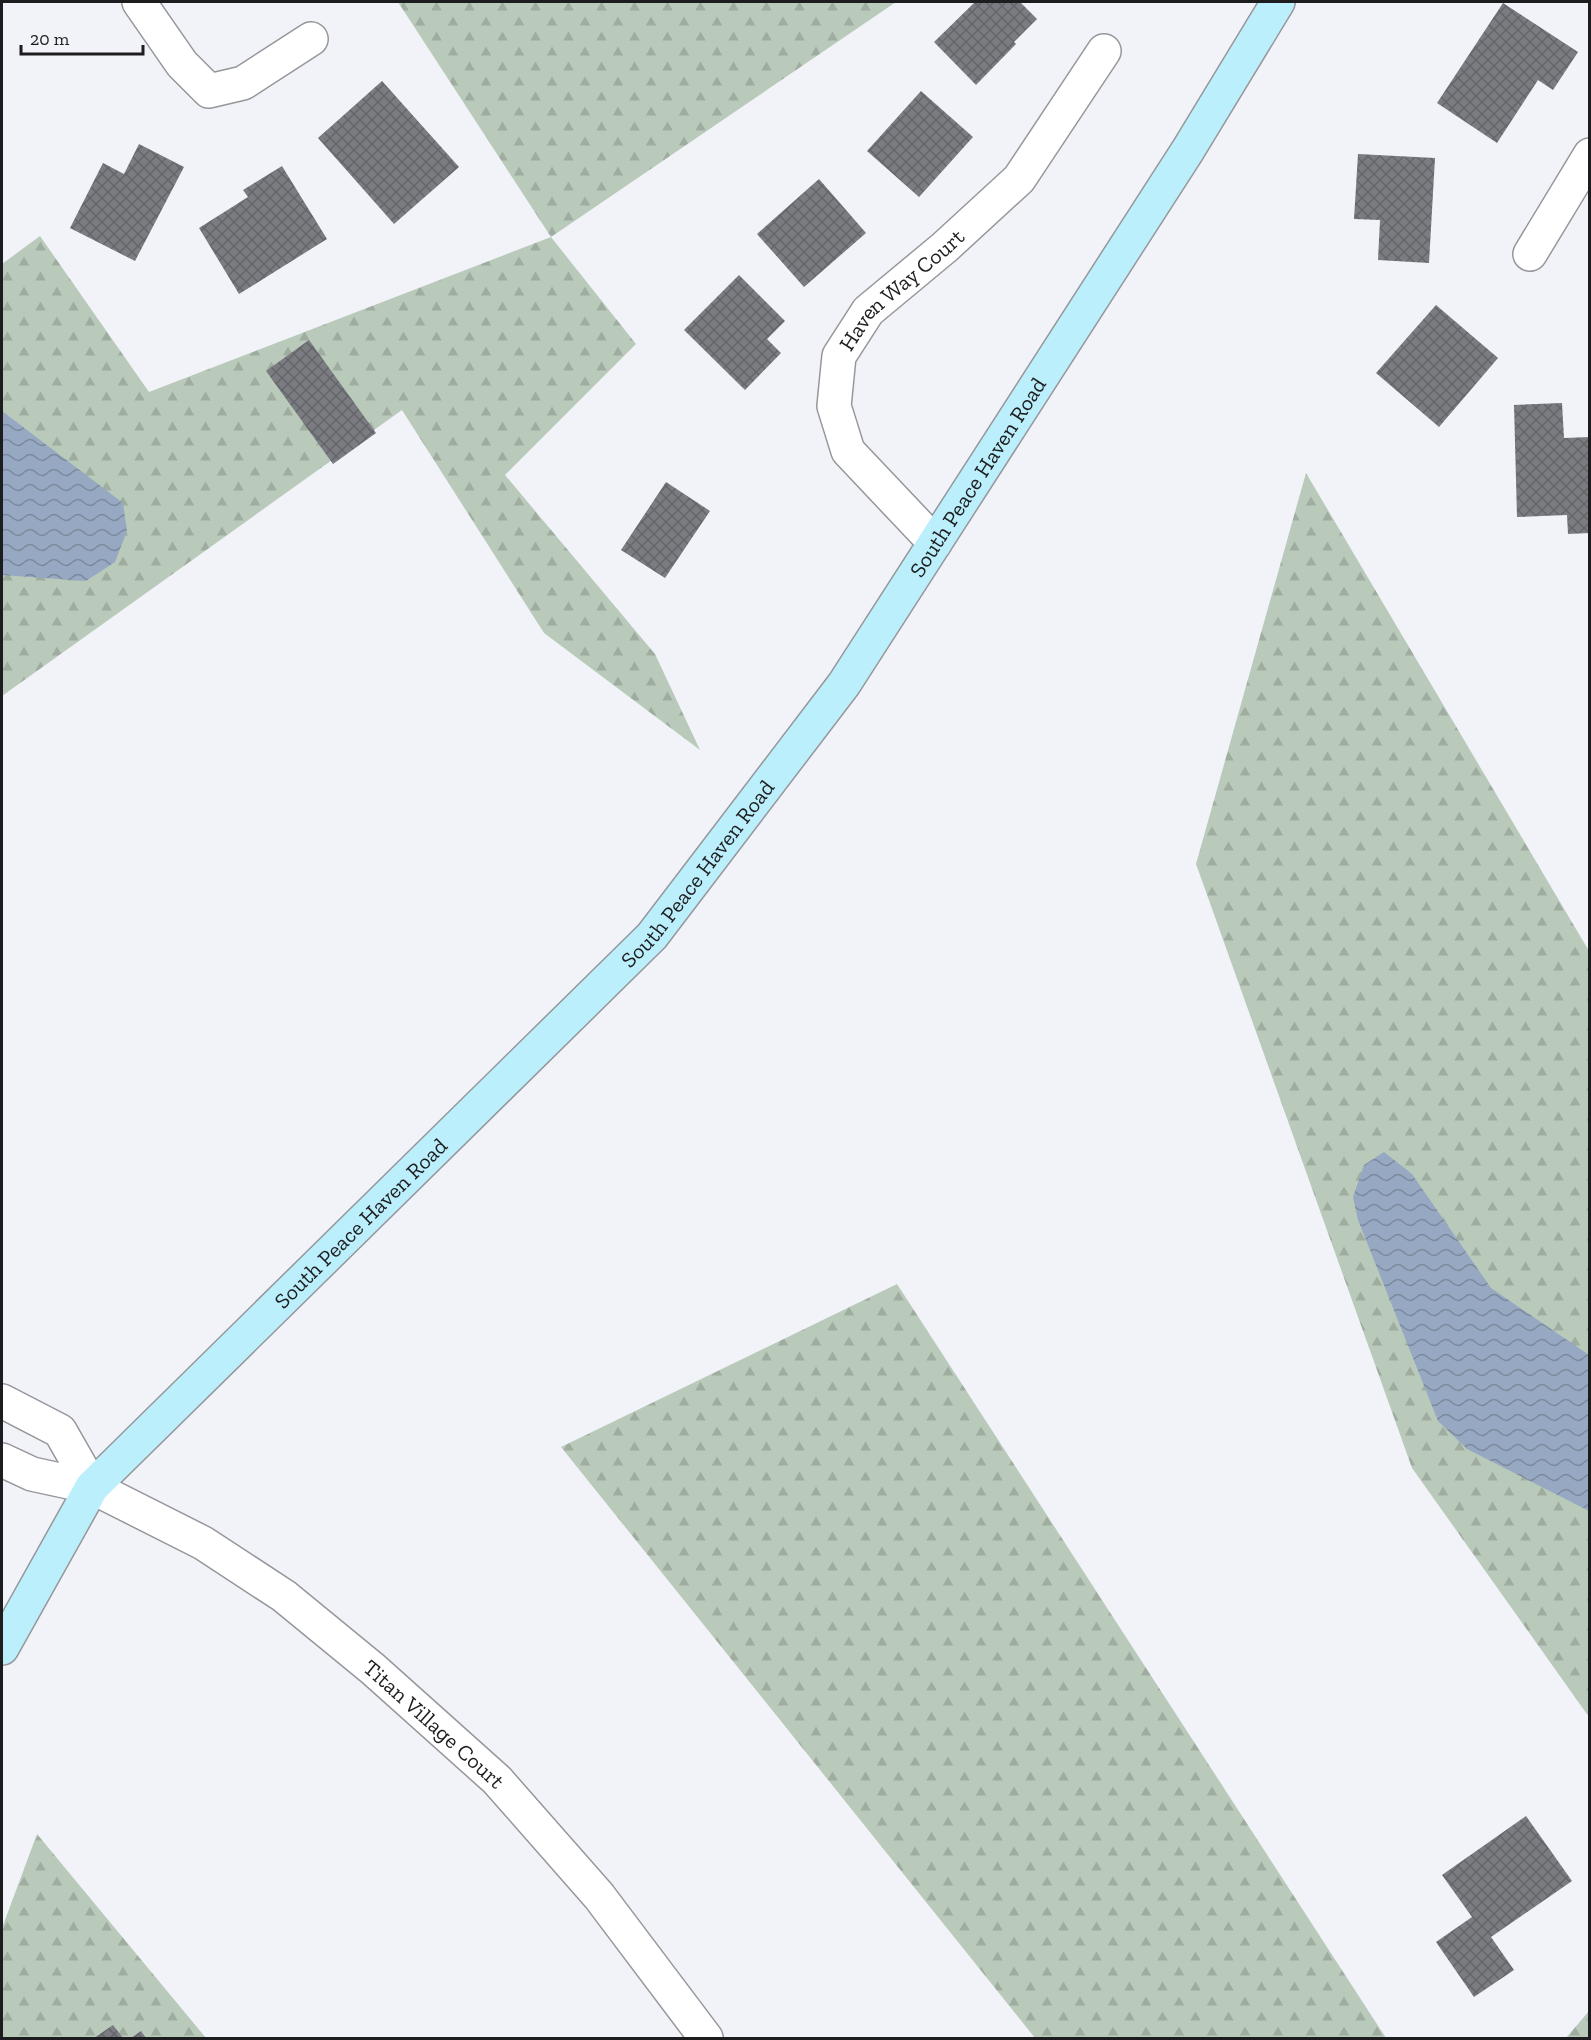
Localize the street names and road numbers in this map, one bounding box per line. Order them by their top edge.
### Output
street label: Haven Way Court [833,222,970,355]
street label: South Peace Haven Road [903,372,1051,582]
street label: South Peace Haven Road [615,774,780,973]
street label: South Peace Haven Road [268,1132,453,1314]
street label: Titan Village Court [358,1653,512,1794]

